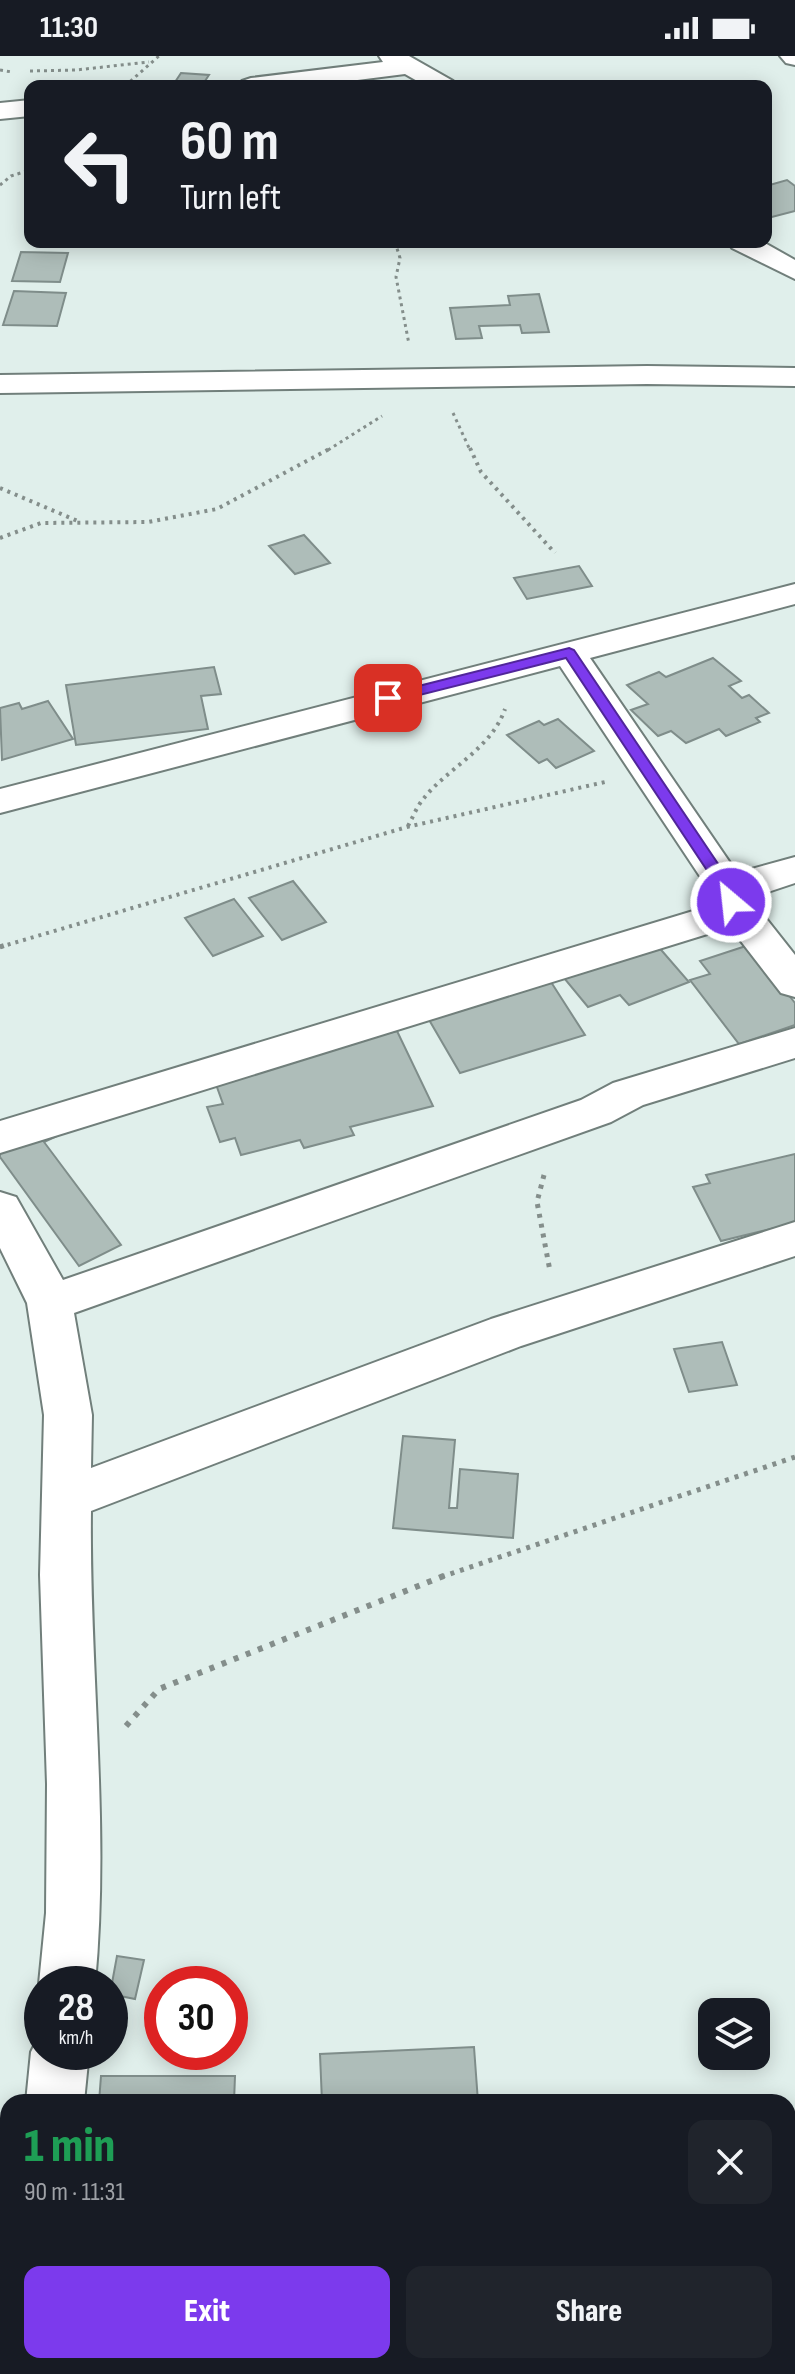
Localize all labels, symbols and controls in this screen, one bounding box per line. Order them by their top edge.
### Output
text: 11:30 [40,10,98,46]
text: 60 m [180,109,279,176]
icon: left [48,112,152,216]
text: Turn left [180,177,281,220]
pin [354,664,422,732]
icon: arrive [366,676,410,720]
position arrow [689,860,773,944]
speed limit sign: 30 [144,1966,248,2070]
text: 28 [58,1984,94,2032]
map controls [698,1998,770,2070]
button: layers [698,1998,770,2070]
text: km/h [59,2026,93,2050]
text: 1 min [24,2118,115,2175]
button: close [688,2120,772,2204]
text: 90 m · 11:31 [24,2177,125,2208]
button: Exit [24,2266,390,2358]
button: Share [406,2266,772,2358]

